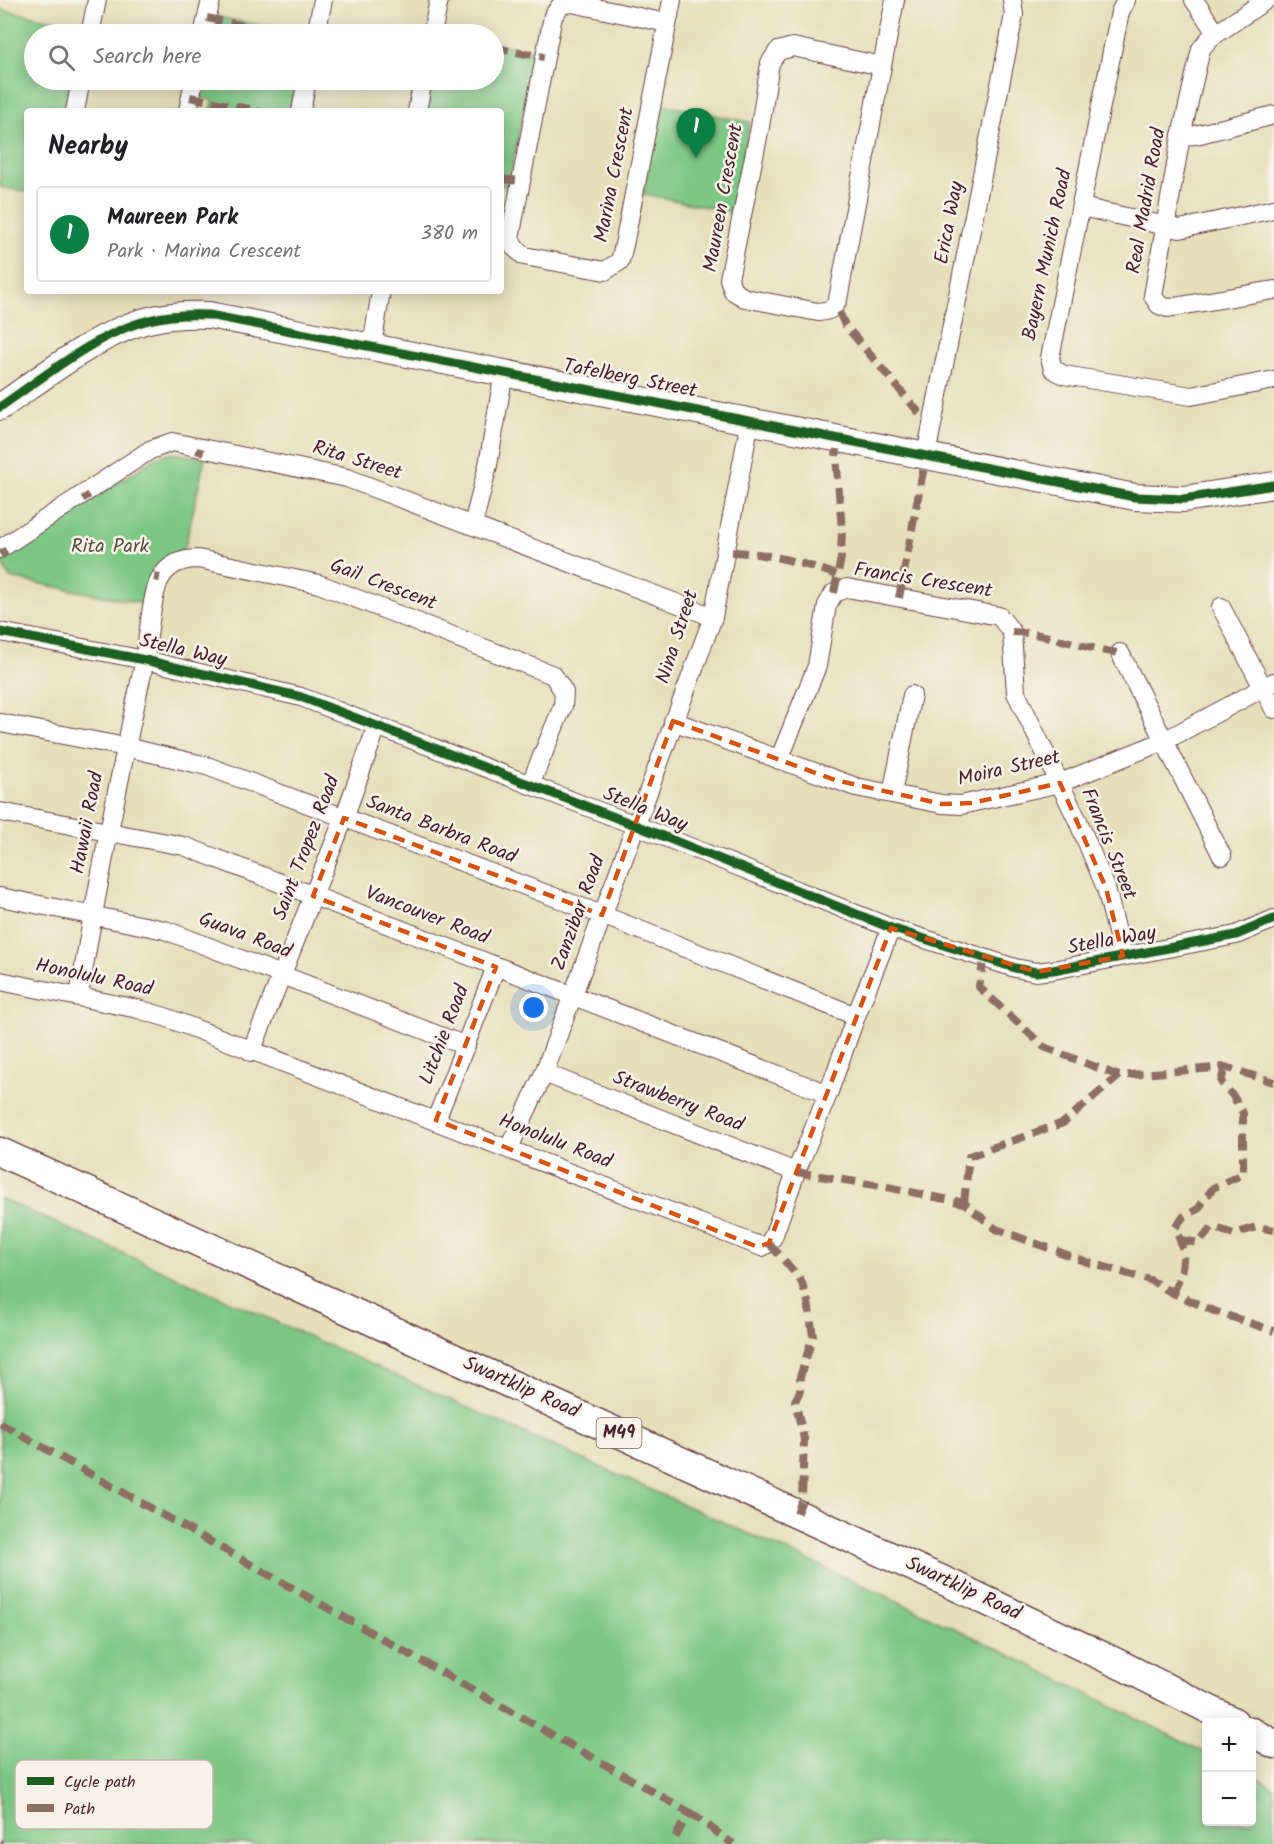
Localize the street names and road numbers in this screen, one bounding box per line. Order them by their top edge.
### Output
street label: Marina Crescent [586,104,644,245]
street label: Maureen Crescent [695,121,753,275]
street label: Real Madrid Road [1118,125,1176,276]
street label: Bayern Munich Road [1014,165,1082,344]
street label: Erica Way [926,178,974,267]
street label: Tafelberg Street [560,350,700,408]
street label: Rita Street [308,432,406,490]
street label: Gail Crescent [325,550,441,620]
street label: Francis Crescent [851,554,995,608]
street label: Nina Street [648,586,708,688]
street label: Stella Way [136,625,231,677]
street label: Moira Street [955,742,1064,796]
street label: Hawaii Road [62,768,114,877]
street label: Saint Tropez Road [265,770,350,925]
street label: Stella Way [598,779,693,842]
street label: Francis Street [1071,783,1145,905]
street label: Santa Barbra Road [361,787,522,874]
street label: Zanzibar Road [543,850,615,975]
street label: Vancouver Road [360,878,495,955]
street label: Guava Road [194,904,297,969]
street label: Stella Way [1065,917,1159,964]
street label: Honolulu Road [32,950,157,1006]
street label: Litchie Road [411,979,479,1090]
street label: Strawberry Road [608,1062,749,1142]
street label: Honolulu Road [494,1106,617,1179]
street label: Swartklip Road [458,1348,585,1428]
road number: M49 [596,1418,642,1448]
street label: Swartklip Road [900,1548,1027,1630]

